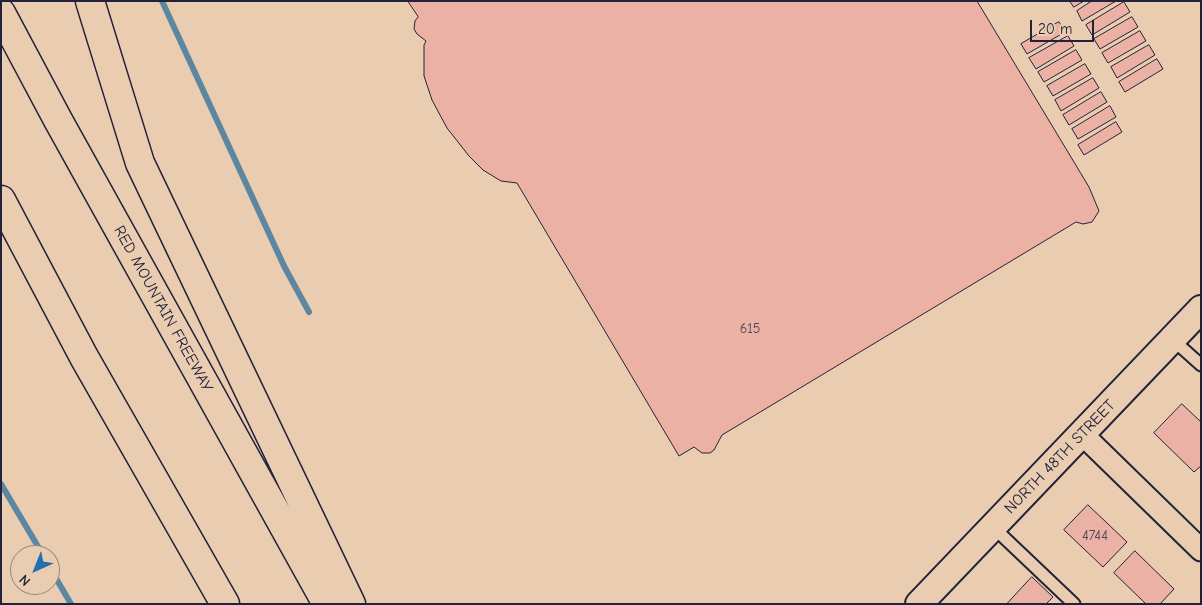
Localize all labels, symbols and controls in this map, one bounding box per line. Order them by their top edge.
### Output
scale bar [1032,10,1096,42]
text: 20 m [1038,20,1072,38]
street label: RED MOUNTAIN FREEWAY [109,222,217,396]
house number: 615 [740,321,760,337]
street label: NORTH 48TH STREET [1001,396,1119,518]
house number: 4744 [1082,528,1108,544]
north arrow [10,545,60,595]
text: N [16,571,34,590]

